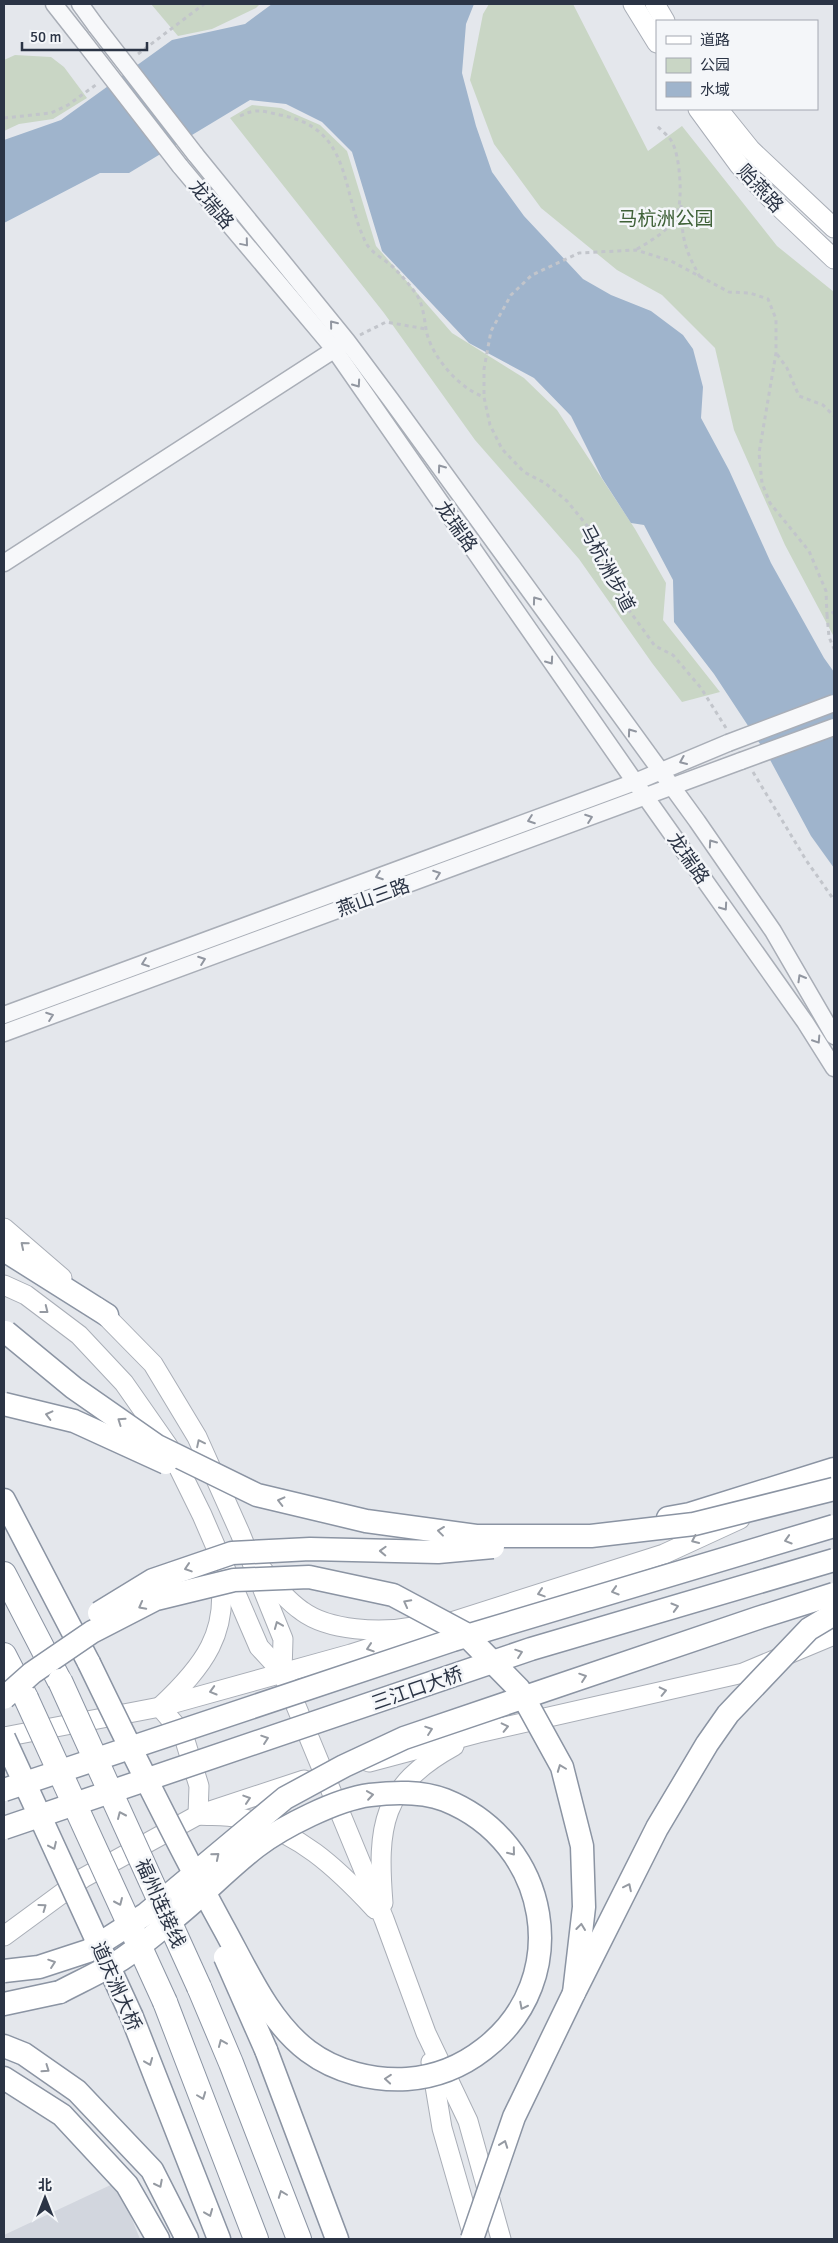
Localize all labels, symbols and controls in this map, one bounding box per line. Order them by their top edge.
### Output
scale bar [22,20,148,52]
legend [656,20,818,110]
text: 50 m [30,28,61,46]
text: 道路 [700,31,730,49]
text: 公园 [700,56,730,74]
text: 水域 [700,81,730,99]
street label: 贻燕路 [732,160,788,218]
street label: 龙瑞路 [184,175,239,234]
park label: 马杭洲公园 [618,207,714,231]
one-way arrow [239,238,248,247]
one-way arrow [330,321,338,330]
one-way arrow [351,378,360,387]
one-way arrow [438,464,447,474]
street label: 龙瑞路 [430,496,482,557]
street label: 马杭洲步道 [574,521,640,616]
one-way arrow [533,596,542,606]
one-way arrow [544,655,553,664]
one-way arrow [628,728,637,738]
one-way arrow [679,755,688,766]
one-way arrow [528,814,536,824]
one-way arrow [584,814,593,824]
street label: 龙瑞路 [662,828,714,889]
one-way arrow [709,839,718,849]
one-way arrow [375,870,384,880]
one-way arrow [432,870,441,880]
street label: 燕山三路 [334,874,413,922]
one-way arrow [718,901,727,911]
one-way arrow [197,956,206,966]
one-way arrow [141,957,149,967]
one-way arrow [797,975,807,984]
one-way arrow [45,1012,53,1022]
one-way arrow [811,1034,820,1044]
one-way arrow [21,1242,30,1251]
one-way arrow [39,1304,48,1312]
one-way arrow [44,1410,53,1421]
one-way arrow [117,1418,127,1427]
one-way arrow [196,1440,206,1449]
one-way arrow [277,1496,286,1507]
one-way arrow [437,1526,445,1537]
one-way arrow [691,1534,700,1544]
one-way arrow [784,1535,792,1545]
one-way arrow [378,1545,386,1556]
one-way arrow [184,1562,192,1572]
one-way arrow [611,1586,620,1596]
one-way arrow [538,1588,546,1598]
one-way arrow [403,1599,412,1609]
one-way arrow [138,1600,147,1610]
one-way arrow [670,1602,679,1613]
one-way arrow [273,1621,284,1630]
one-way arrow [366,1643,374,1653]
one-way arrow [514,1649,522,1659]
street label: 三江口大桥 [368,1662,466,1716]
one-way arrow [578,1673,586,1683]
one-way arrow [209,1686,218,1696]
one-way arrow [659,1686,668,1697]
one-way arrow [500,1722,509,1733]
one-way arrow [424,1726,432,1736]
one-way arrow [261,1735,269,1745]
one-way arrow [557,1764,567,1773]
one-way arrow [366,1790,374,1801]
one-way arrow [243,1794,251,1804]
one-way arrow [116,1811,127,1820]
one-way arrow [47,1841,58,1850]
one-way arrow [507,1846,515,1855]
one-way arrow [210,1853,219,1862]
street label: 福州连接线 [130,1855,190,1952]
one-way arrow [622,1883,632,1892]
one-way arrow [112,1897,123,1906]
one-way arrow [37,1905,46,1913]
one-way arrow [575,1923,586,1931]
street label: 道庆洲大桥 [86,1938,146,2035]
one-way arrow [47,1959,55,1969]
one-way arrow [519,2001,529,2010]
one-way arrow [218,2039,228,2047]
one-way arrow [143,2057,154,2066]
one-way arrow [40,2063,50,2072]
one-way arrow [383,2074,391,2085]
one-way arrow [196,2092,206,2100]
one-way arrow [498,2140,508,2148]
north arrow [20,2173,70,2223]
text: 北 [38,2177,52,2194]
one-way arrow [153,2179,163,2188]
one-way arrow [278,2190,288,2199]
one-way arrow [203,2209,213,2217]

